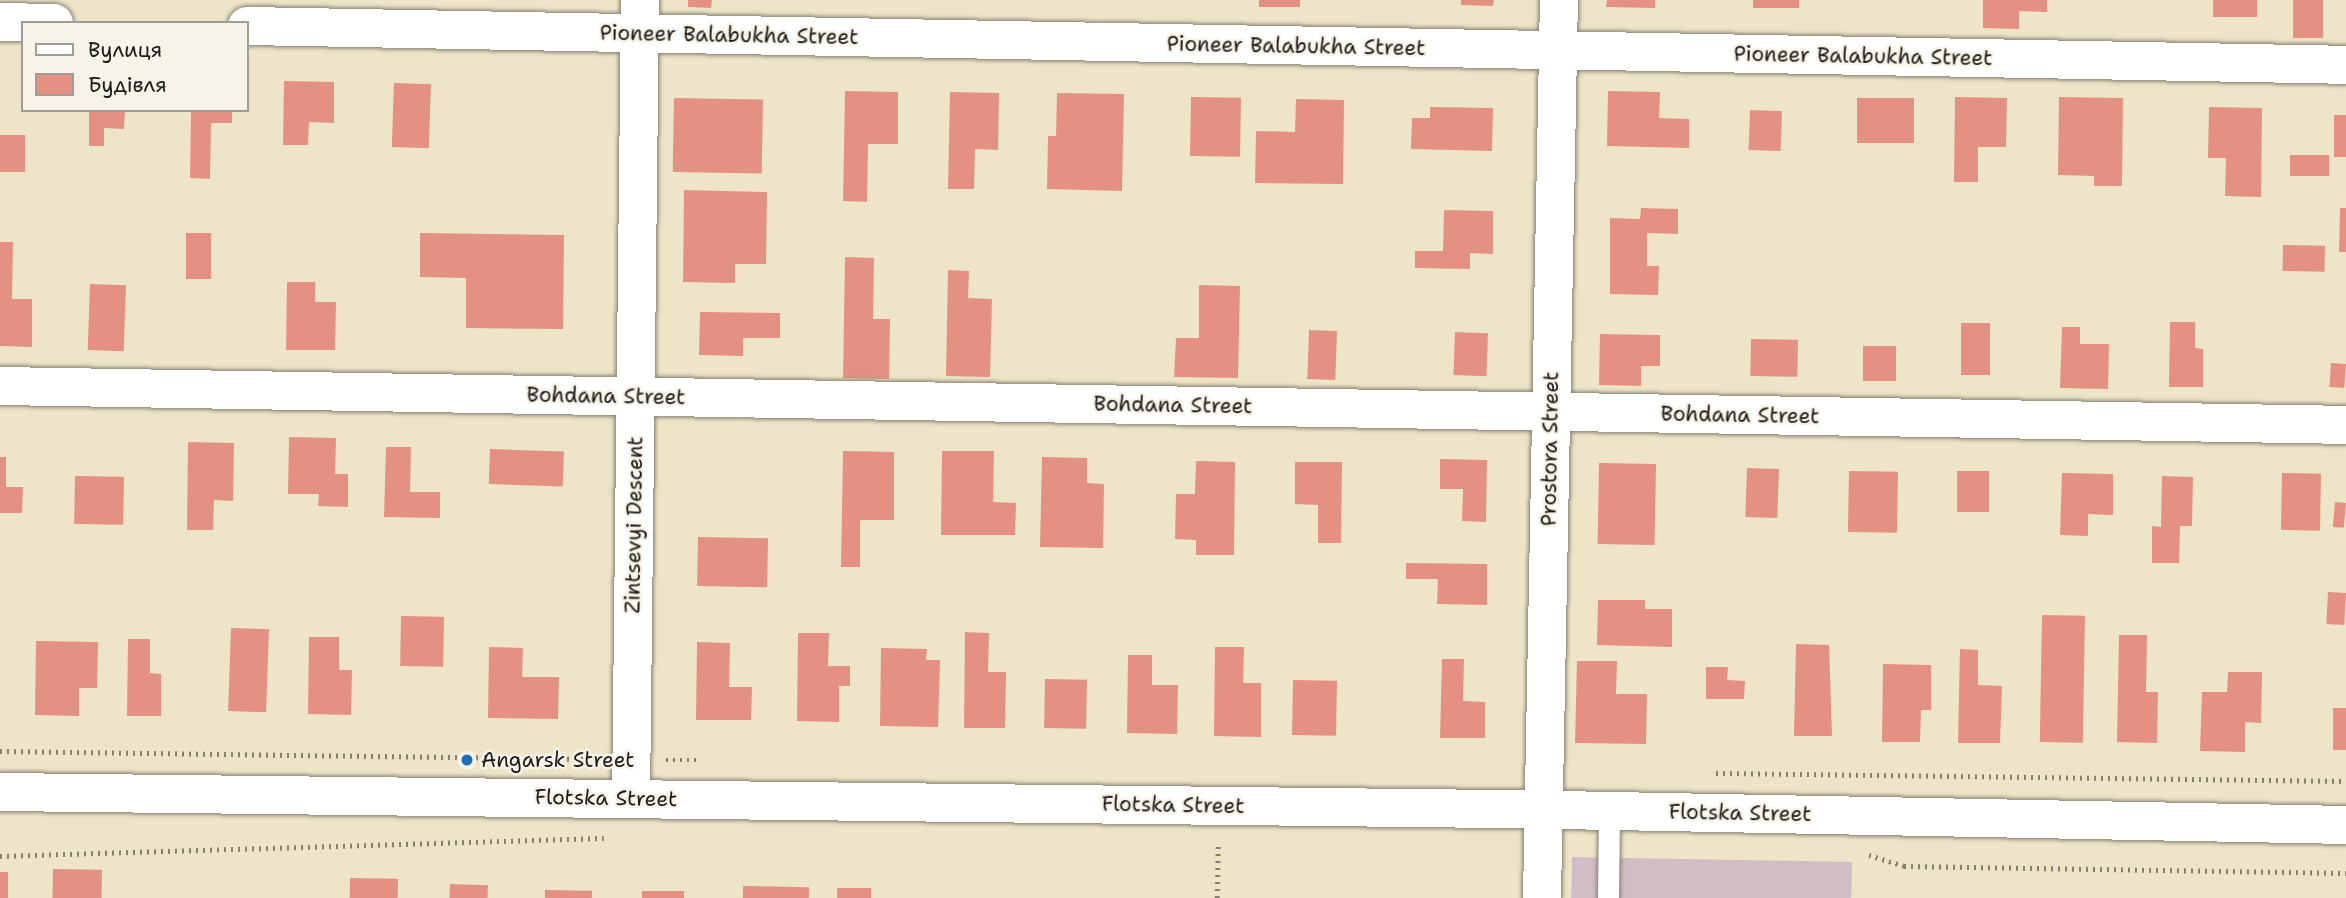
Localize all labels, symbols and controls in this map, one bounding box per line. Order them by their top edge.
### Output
street label: Pioneer Balabukha Street [599,20,859,50]
legend [21,21,248,112]
street label: Pioneer Balabukha Street [1166,31,1426,61]
text: Вулиця [88,36,162,64]
street label: Pioneer Balabukha Street [1733,41,1993,71]
text: Будівля [88,71,167,99]
street label: Prostora Street [1536,371,1564,527]
street label: Bohdana Street [526,382,686,410]
street label: Bohdana Street [1093,391,1253,419]
street label: Bohdana Street [1660,401,1820,429]
street label: Zintsevyi Descent [620,436,648,614]
place label: Angarsk Street [481,747,634,773]
marker: Angarsk Street [459,752,475,768]
street label: Flotska Street [535,784,677,812]
street label: Flotska Street [1102,791,1244,819]
street label: Flotska Street [1669,799,1811,827]

